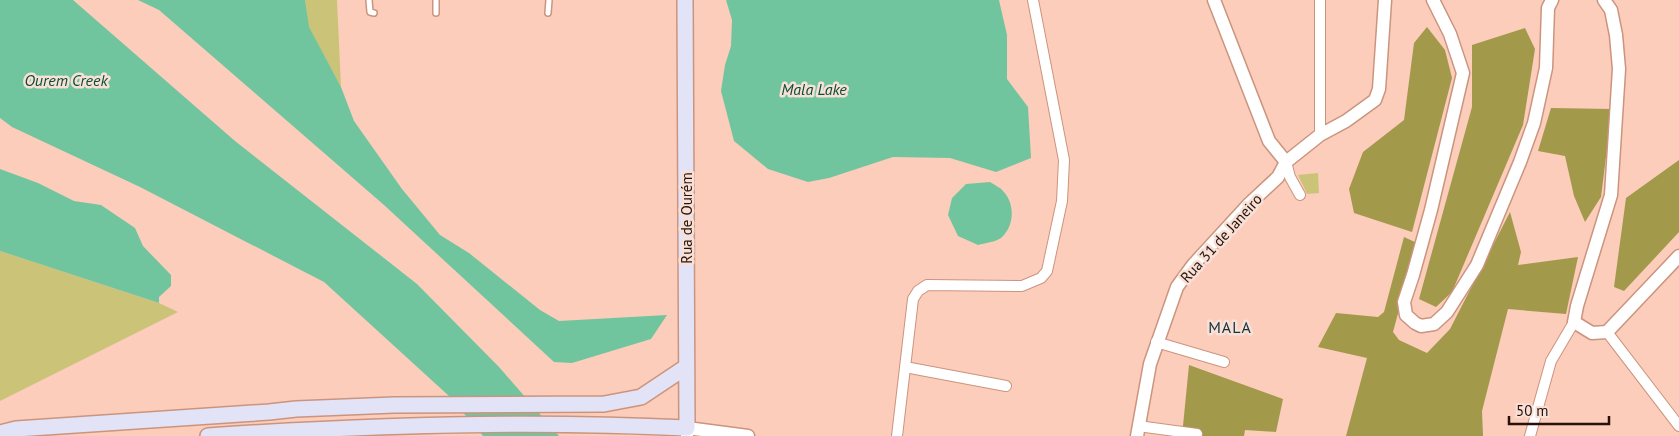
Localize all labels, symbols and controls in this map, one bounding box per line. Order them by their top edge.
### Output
water label: Ourem Creek [24,70,108,90]
water label: Mala Lake [781,79,847,99]
street label: Rua de Ourém [677,172,696,264]
street label: Rua 31 de Janeiro [1176,190,1266,286]
district label: MALA [1208,317,1252,337]
scale bar [1509,394,1609,426]
text: 50 m [1516,401,1549,420]

